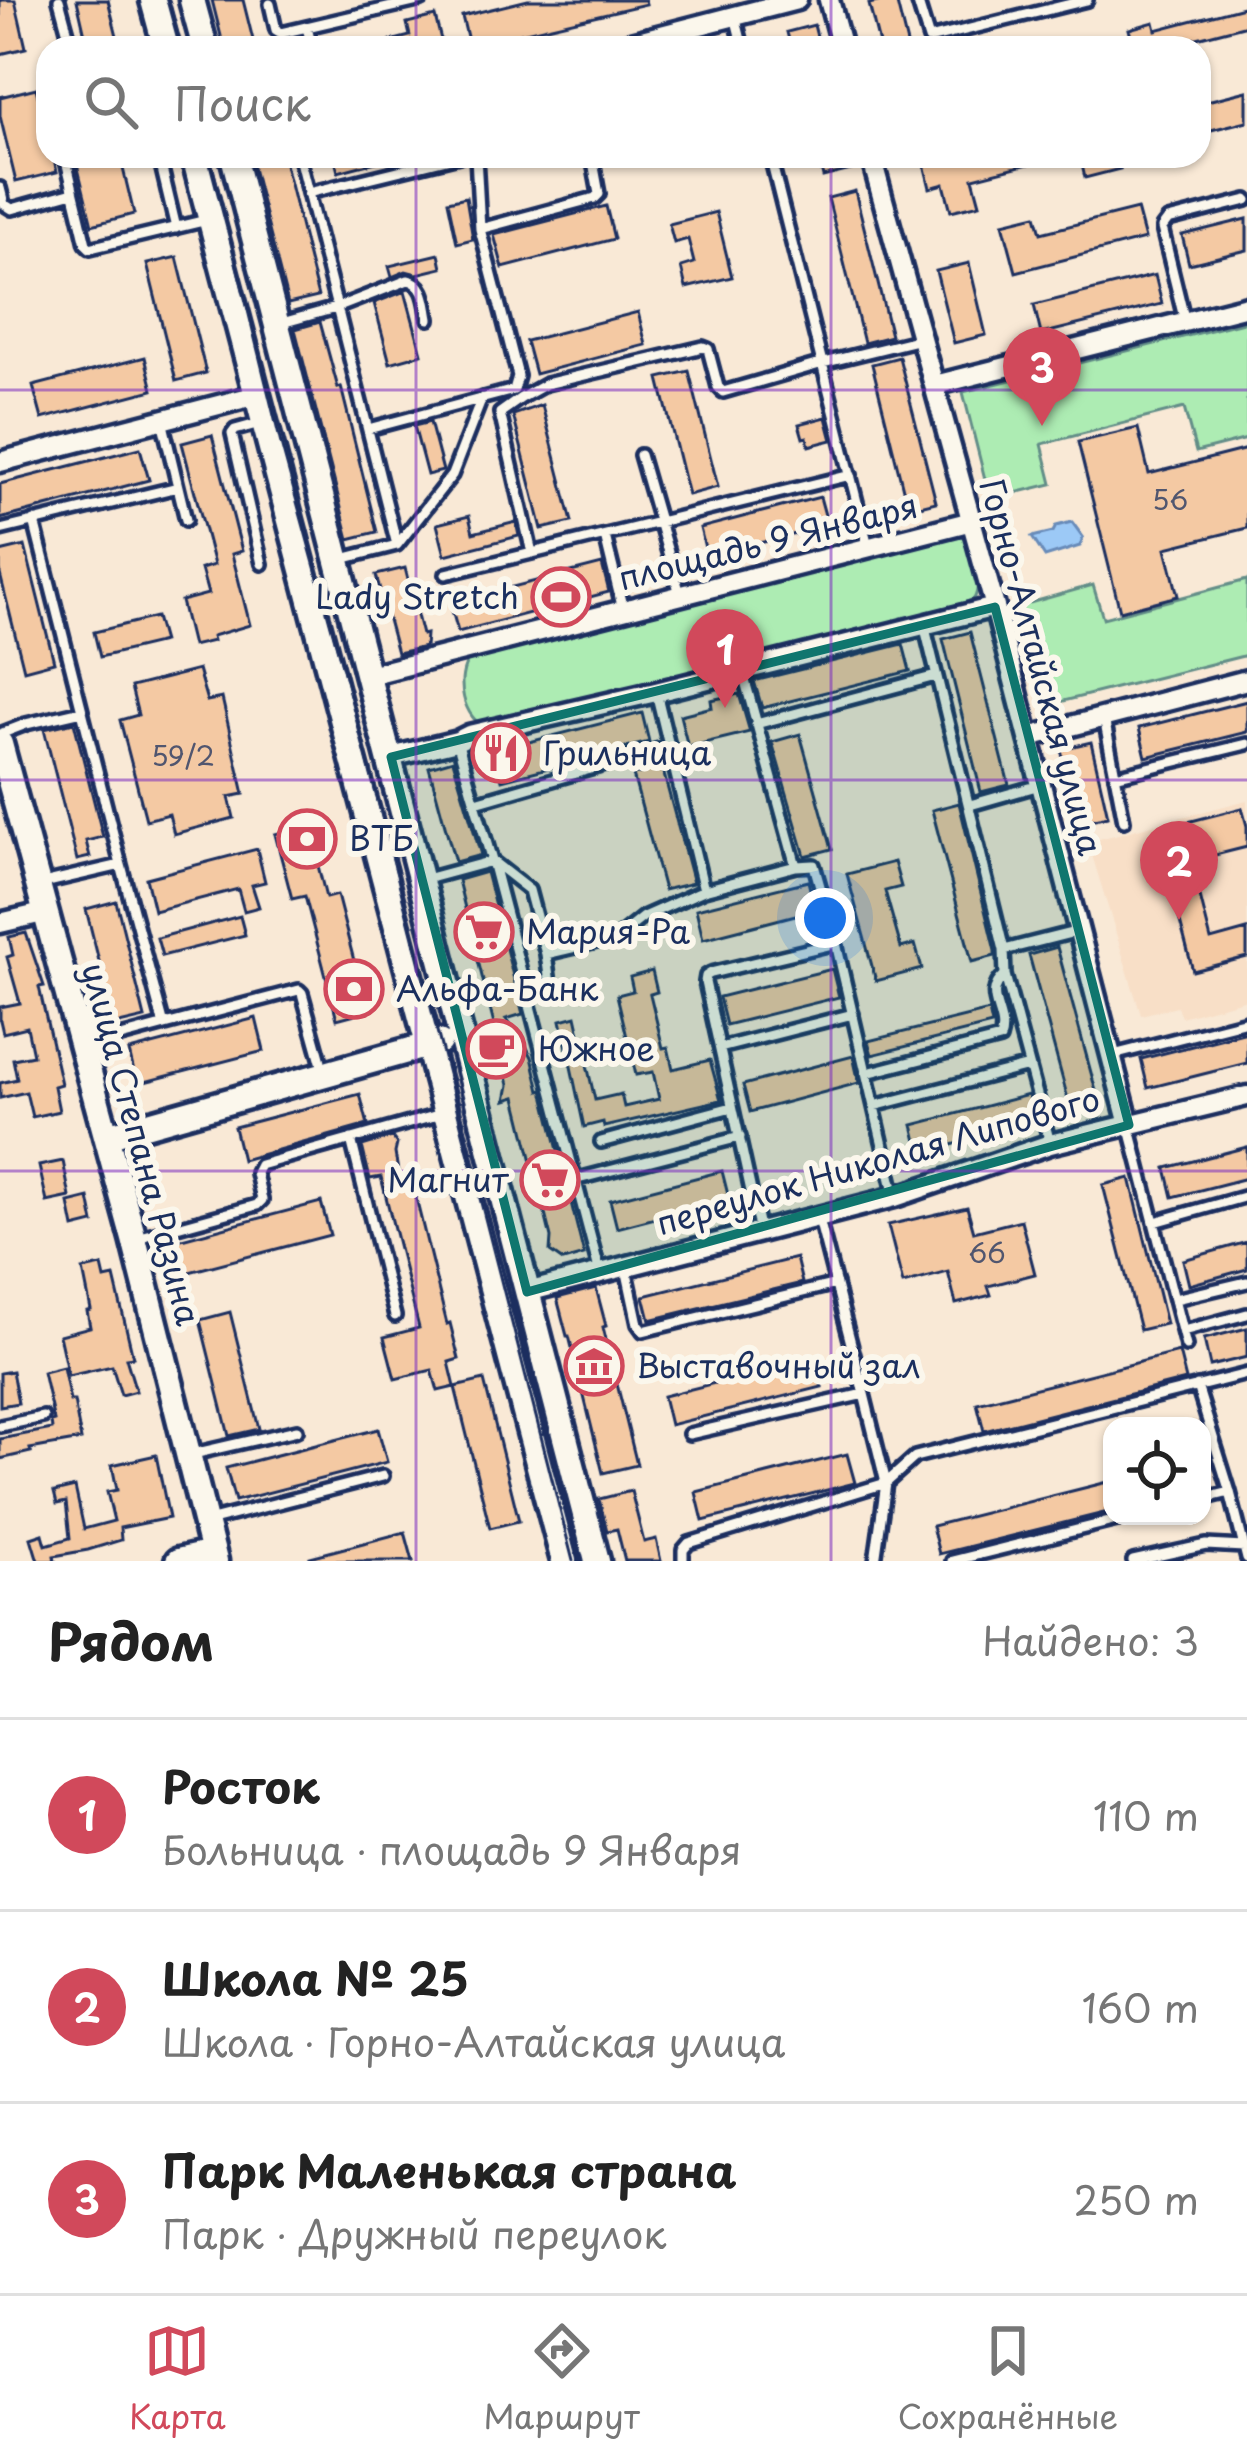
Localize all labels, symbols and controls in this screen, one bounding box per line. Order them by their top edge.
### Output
search box [36,36,1211,168]
text: Поиск [174,68,311,136]
icon: search [78,69,144,135]
pin: 3 [1003,327,1081,426]
street label: Горно-Алтайская улица [969,473,1117,860]
house number: 56 [1152,478,1188,519]
street label: площадь 9 Января [613,479,922,601]
sports icon: Lady Stretch [530,566,592,628]
place label: Lady Stretch [315,570,519,620]
pin: 1 [686,609,764,708]
restaurant icon: Грильница [470,722,532,784]
place label: Грильница [543,726,711,776]
house number: 59/2 [151,734,215,775]
bank icon: ВТБ [276,808,338,870]
place label: ВТБ [349,812,414,862]
pin: 2 [1140,821,1218,920]
your location [795,888,855,948]
supermarket icon: Мария-Ра [453,901,515,963]
place label: Мария-Ра [526,905,691,955]
street label: улица Степана Разина [70,957,215,1331]
bank icon: Альфа-Банк [323,958,385,1020]
place label: Альфа-Банк [396,962,599,1012]
cafe icon: Южное [465,1018,527,1080]
place label: Южное [538,1022,655,1072]
street label: переулок Николая Липового [650,1072,1105,1246]
supermarket icon: Магнит [519,1149,581,1211]
place label: Магнит [387,1153,510,1203]
house number: 66 [968,1231,1006,1272]
museum icon: Выставочный зал [563,1335,625,1397]
place label: Выставочный зал [636,1339,921,1389]
map controls [1103,1417,1211,1525]
button: locate [1103,1417,1211,1525]
text: Рядом [48,1601,214,1678]
text: Найдено: 3 [982,1610,1199,1669]
text: Росток [162,1751,320,1819]
text: 1 [78,1785,96,1844]
text: 110 m [1093,1785,1199,1844]
text: Больница · площадь 9 Января [162,1819,742,1878]
text: Школа № 25 [162,1943,469,2011]
text: 2 [73,1977,101,2036]
text: 160 m [1082,1977,1199,2036]
text: Школа · Горно-Алтайская улица [162,2011,785,2070]
text: Парк Маленькая страна [162,2135,736,2203]
text: 3 [74,2169,100,2228]
text: 250 m [1074,2169,1199,2228]
text: Парк · Дружный переулок [162,2203,666,2262]
tab: Карта [129,2318,226,2440]
tab: Маршрут [484,2318,640,2440]
tab: Сохранённые [897,2318,1118,2440]

